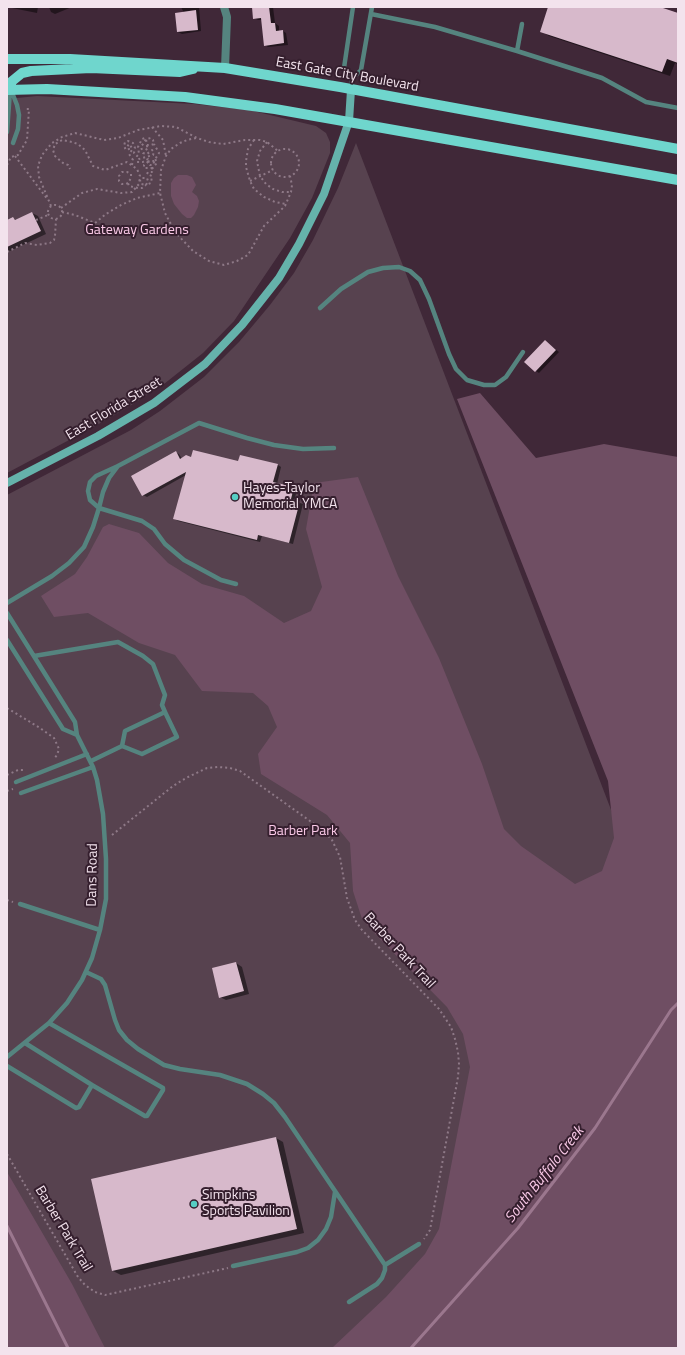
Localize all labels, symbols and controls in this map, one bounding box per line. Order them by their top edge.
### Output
street label: East Gate City Boulevard [274,54,420,96]
park label: Gateway Gardens [85,223,189,239]
street label: East Florida Street [63,374,165,444]
place label: Hayes-Taylor Memorial YMCA [243,481,337,514]
marker: Hayes-Taylor Memorial YMCA [230,492,240,502]
park label: Barber Park [268,824,338,840]
street label: Dans Road [84,843,102,907]
street label: Barber Park Trail [360,910,438,992]
water label: South Buffalo Creek [502,1123,588,1227]
street label: Barber Park Trail [31,1183,95,1275]
place label: Simpkins Sports Pavilion [202,1188,290,1220]
marker: Simpkins Sports Pavilion [189,1199,199,1209]

